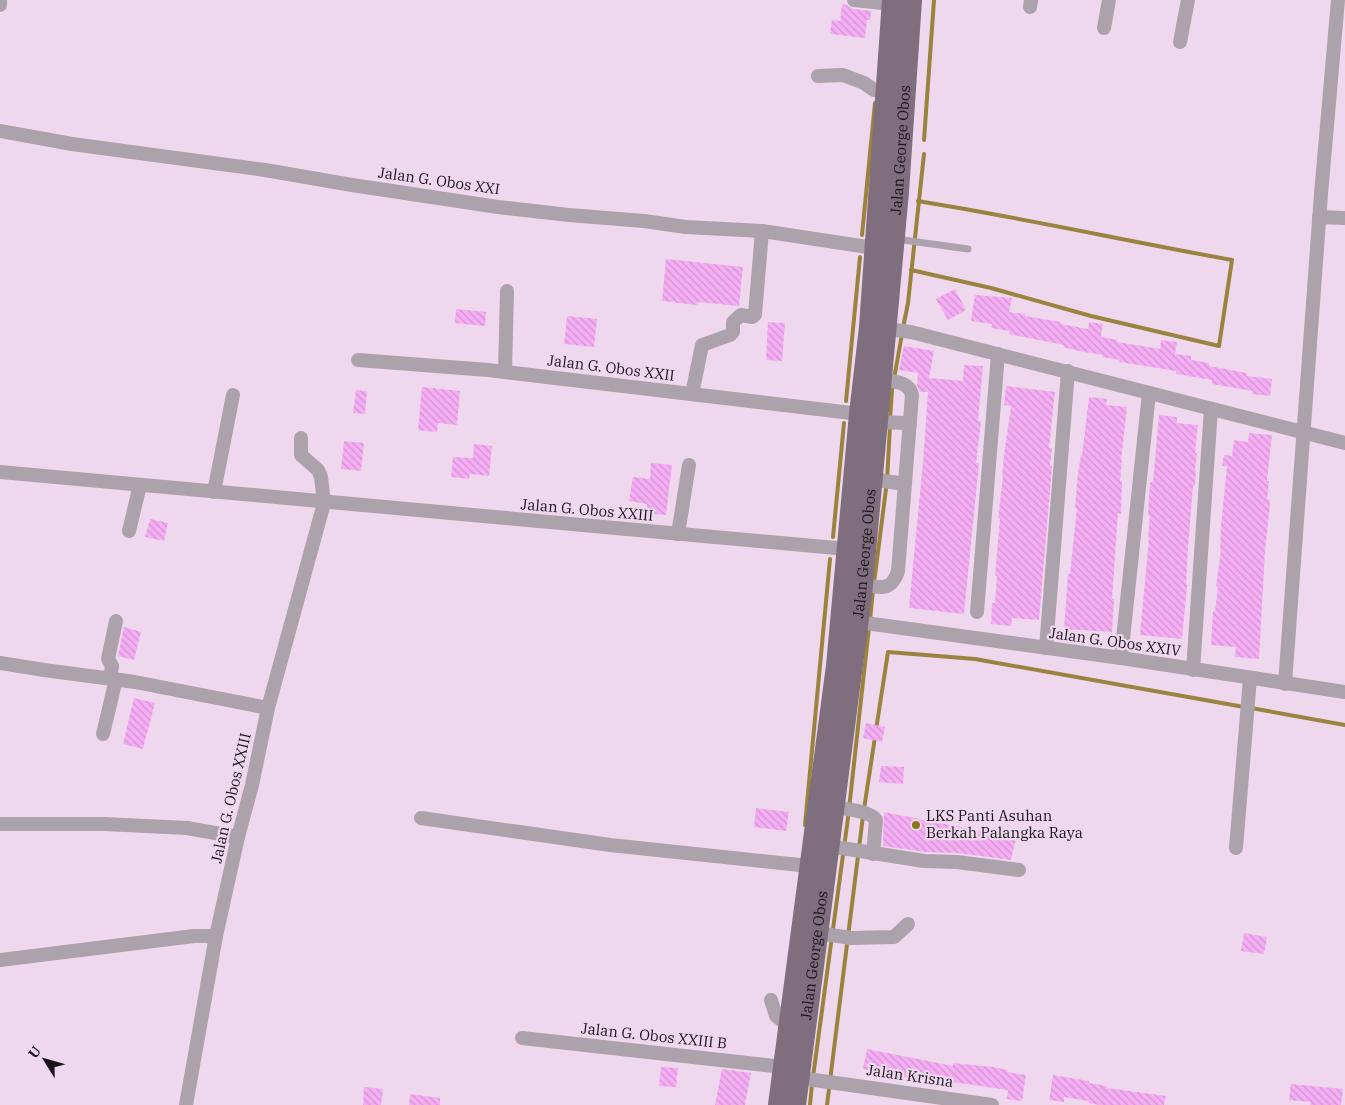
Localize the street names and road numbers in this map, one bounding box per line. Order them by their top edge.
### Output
street label: Jalan George Obos [886,84,914,216]
street label: Jalan G. Obos XXI [377,163,501,198]
street label: Jalan G. Obos XXII [546,350,676,385]
street label: Jalan George Obos [848,488,880,619]
street label: Jalan G. Obos XXIII [520,494,654,525]
street label: Jalan G. Obos XXIV [1048,623,1182,660]
street label: Jalan G. Obos XXIII [206,731,255,865]
street label: Jalan George Obos [796,889,832,1021]
street label: Jalan G. Obos XXIII B [580,1018,728,1053]
street label: Jalan Krisna [865,1060,955,1091]

